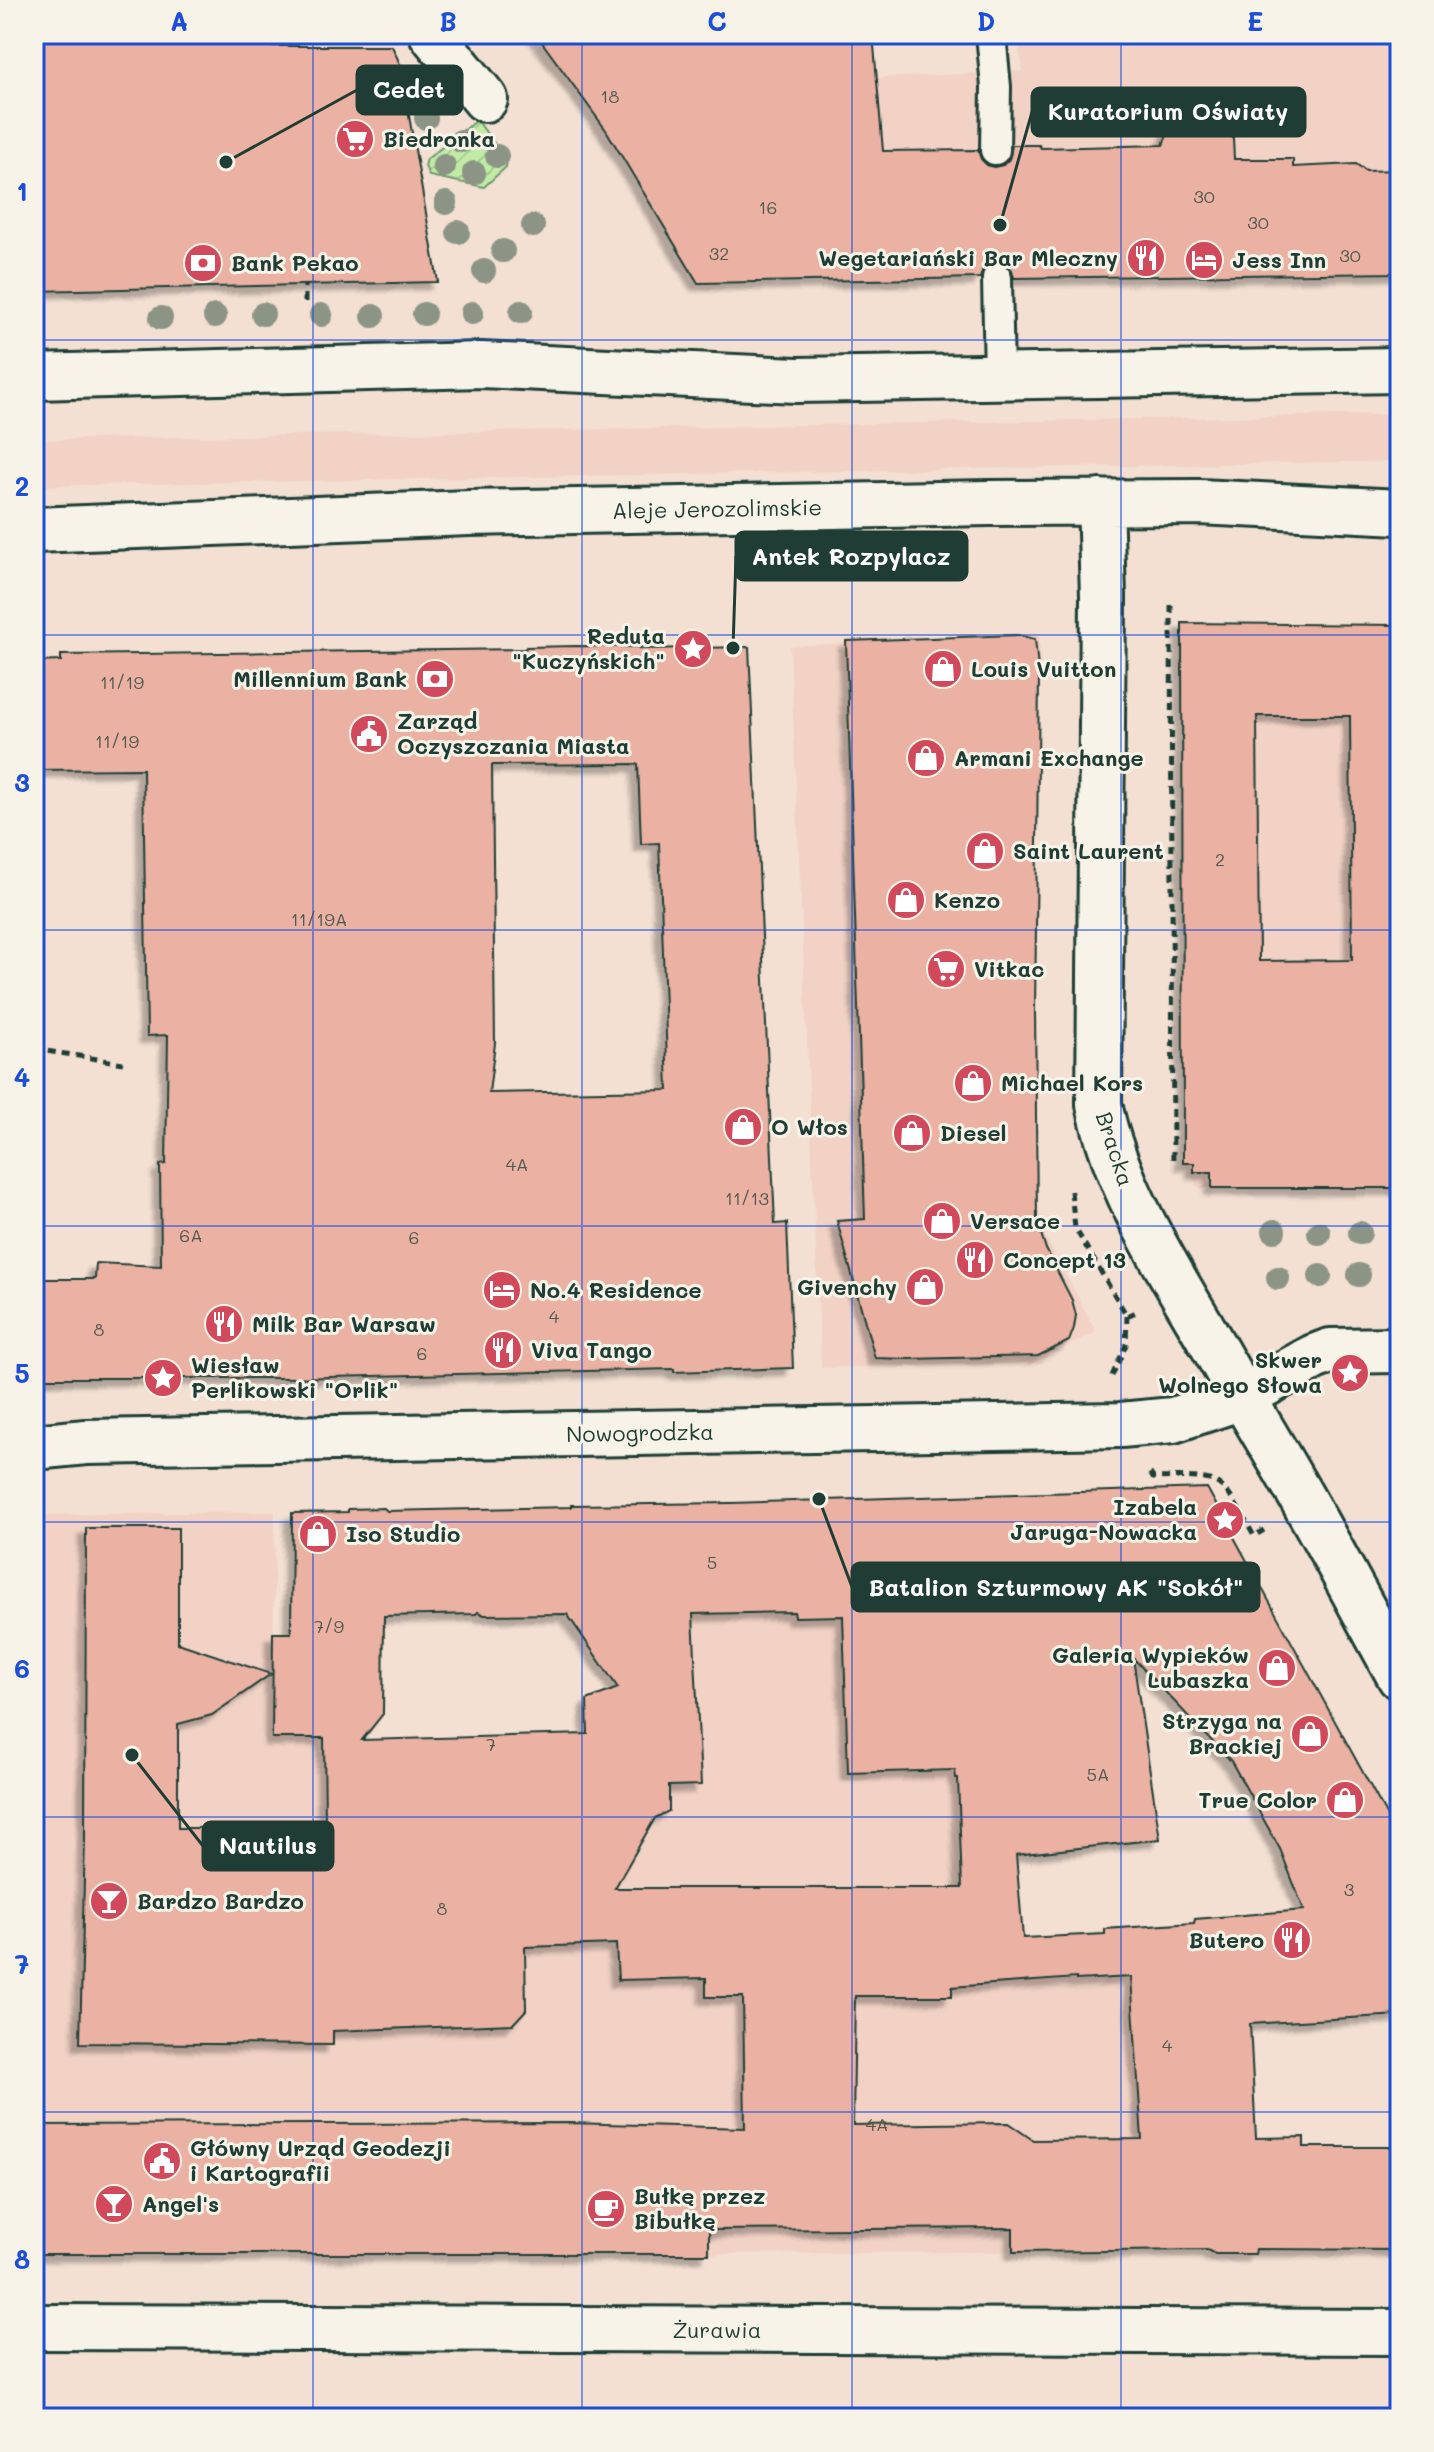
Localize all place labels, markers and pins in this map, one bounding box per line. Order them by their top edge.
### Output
callout: Cedet [357,66,462,114]
callout: Kuratorium Oświaty [1032,88,1305,136]
supermarket icon: Biedronka [334,118,376,160]
place label: Biedronka [383,124,495,153]
restaurant icon: Wegetariański Bar Mleczny [1125,237,1167,279]
hotel icon: Jess Inn [1183,239,1225,281]
bank icon: Bank Pekao [182,242,224,284]
place label: Wegetariański Bar Mleczny [819,243,1118,272]
place label: Jess Inn [1232,245,1326,274]
place label: Bank Pekao [231,248,359,277]
callout: Antek Rozpylacz [736,532,967,580]
place label: Reduta "Kuczyńskich" [512,621,665,675]
place icon: Reduta "Kuczyńskich" [672,628,714,670]
shop icon: Louis Vuitton [922,648,964,690]
place label: Louis Vuitton [971,654,1116,683]
bank icon: Millennium Bank [414,658,456,700]
place label: Millennium Bank [233,664,407,693]
place label: Zarząd Oczyszczania Miasta [397,706,630,760]
public building icon: Zarząd Oczyszczania Miasta [348,713,390,755]
shop icon: Armani Exchange [905,737,947,779]
place label: Armani Exchange [954,743,1144,772]
shop icon: Saint Laurent [964,830,1006,872]
place label: Saint Laurent [1013,836,1164,865]
shop icon: Kenzo [885,879,927,921]
place label: Kenzo [934,885,1000,914]
supermarket icon: Vitkac [925,948,967,990]
place label: Vitkac [974,954,1044,983]
shop icon: Michael Kors [952,1062,994,1104]
place label: Michael Kors [1001,1068,1143,1097]
shop icon: O Włos [722,1106,764,1148]
place label: O Włos [771,1112,848,1141]
shop icon: Diesel [891,1112,933,1154]
place label: Diesel [940,1118,1006,1147]
shop icon: Versace [921,1200,963,1242]
place label: Versace [970,1206,1060,1235]
restaurant icon: Concept 13 [954,1239,996,1281]
place label: Concept 13 [1003,1245,1126,1274]
shop icon: Givenchy [904,1266,946,1308]
hotel icon: No.4 Residence [481,1269,523,1311]
place label: Givenchy [797,1272,897,1301]
place label: No.4 Residence [530,1275,702,1304]
restaurant icon: Milk Bar Warsaw [203,1303,245,1345]
place label: Milk Bar Warsaw [252,1309,436,1338]
restaurant icon: Viva Tango [482,1329,524,1371]
place label: Viva Tango [531,1335,652,1364]
place label: Skwer Wolnego Słowa [1158,1345,1322,1399]
place label: Wiesław Perlikowski "Orlik" [191,1350,398,1404]
place icon: Skwer Wolnego Słowa [1329,1352,1371,1394]
place icon: Wiesław Perlikowski "Orlik" [142,1357,184,1399]
place label: Izabela Jaruga-Nowacka [1010,1492,1197,1546]
place icon: Izabela Jaruga-Nowacka [1204,1499,1246,1541]
shop icon: Iso Studio [297,1513,339,1555]
place label: Iso Studio [346,1519,460,1548]
callout: Batalion Szturmowy AK "Sokół" [852,1563,1259,1611]
place label: Galeria Wypieków Lubaszka [1052,1640,1249,1694]
shop icon: Galeria Wypieków Lubaszka [1256,1647,1298,1689]
place label: Strzyga na Brackiej [1162,1706,1282,1760]
shop icon: Strzyga na Brackiej [1289,1713,1331,1755]
shop icon: True Color [1324,1779,1366,1821]
place label: True Color [1198,1785,1317,1814]
callout: Nautilus [203,1822,333,1870]
bar icon: Bardzo Bardzo [88,1880,130,1922]
place label: Bardzo Bardzo [137,1886,304,1915]
restaurant icon: Butero [1271,1919,1313,1961]
place label: Butero [1189,1925,1264,1954]
place label: Główny Urząd Geodezji i Kartografii [190,2133,451,2187]
public building icon: Główny Urząd Geodezji i Kartografii [141,2140,183,2182]
place label: Bułkę przez Bibułkę [634,2181,766,2235]
bar icon: Angel's [93,2183,135,2225]
cafe icon: Bułkę przez Bibułkę [585,2188,627,2230]
place label: Angel's [142,2189,219,2218]

